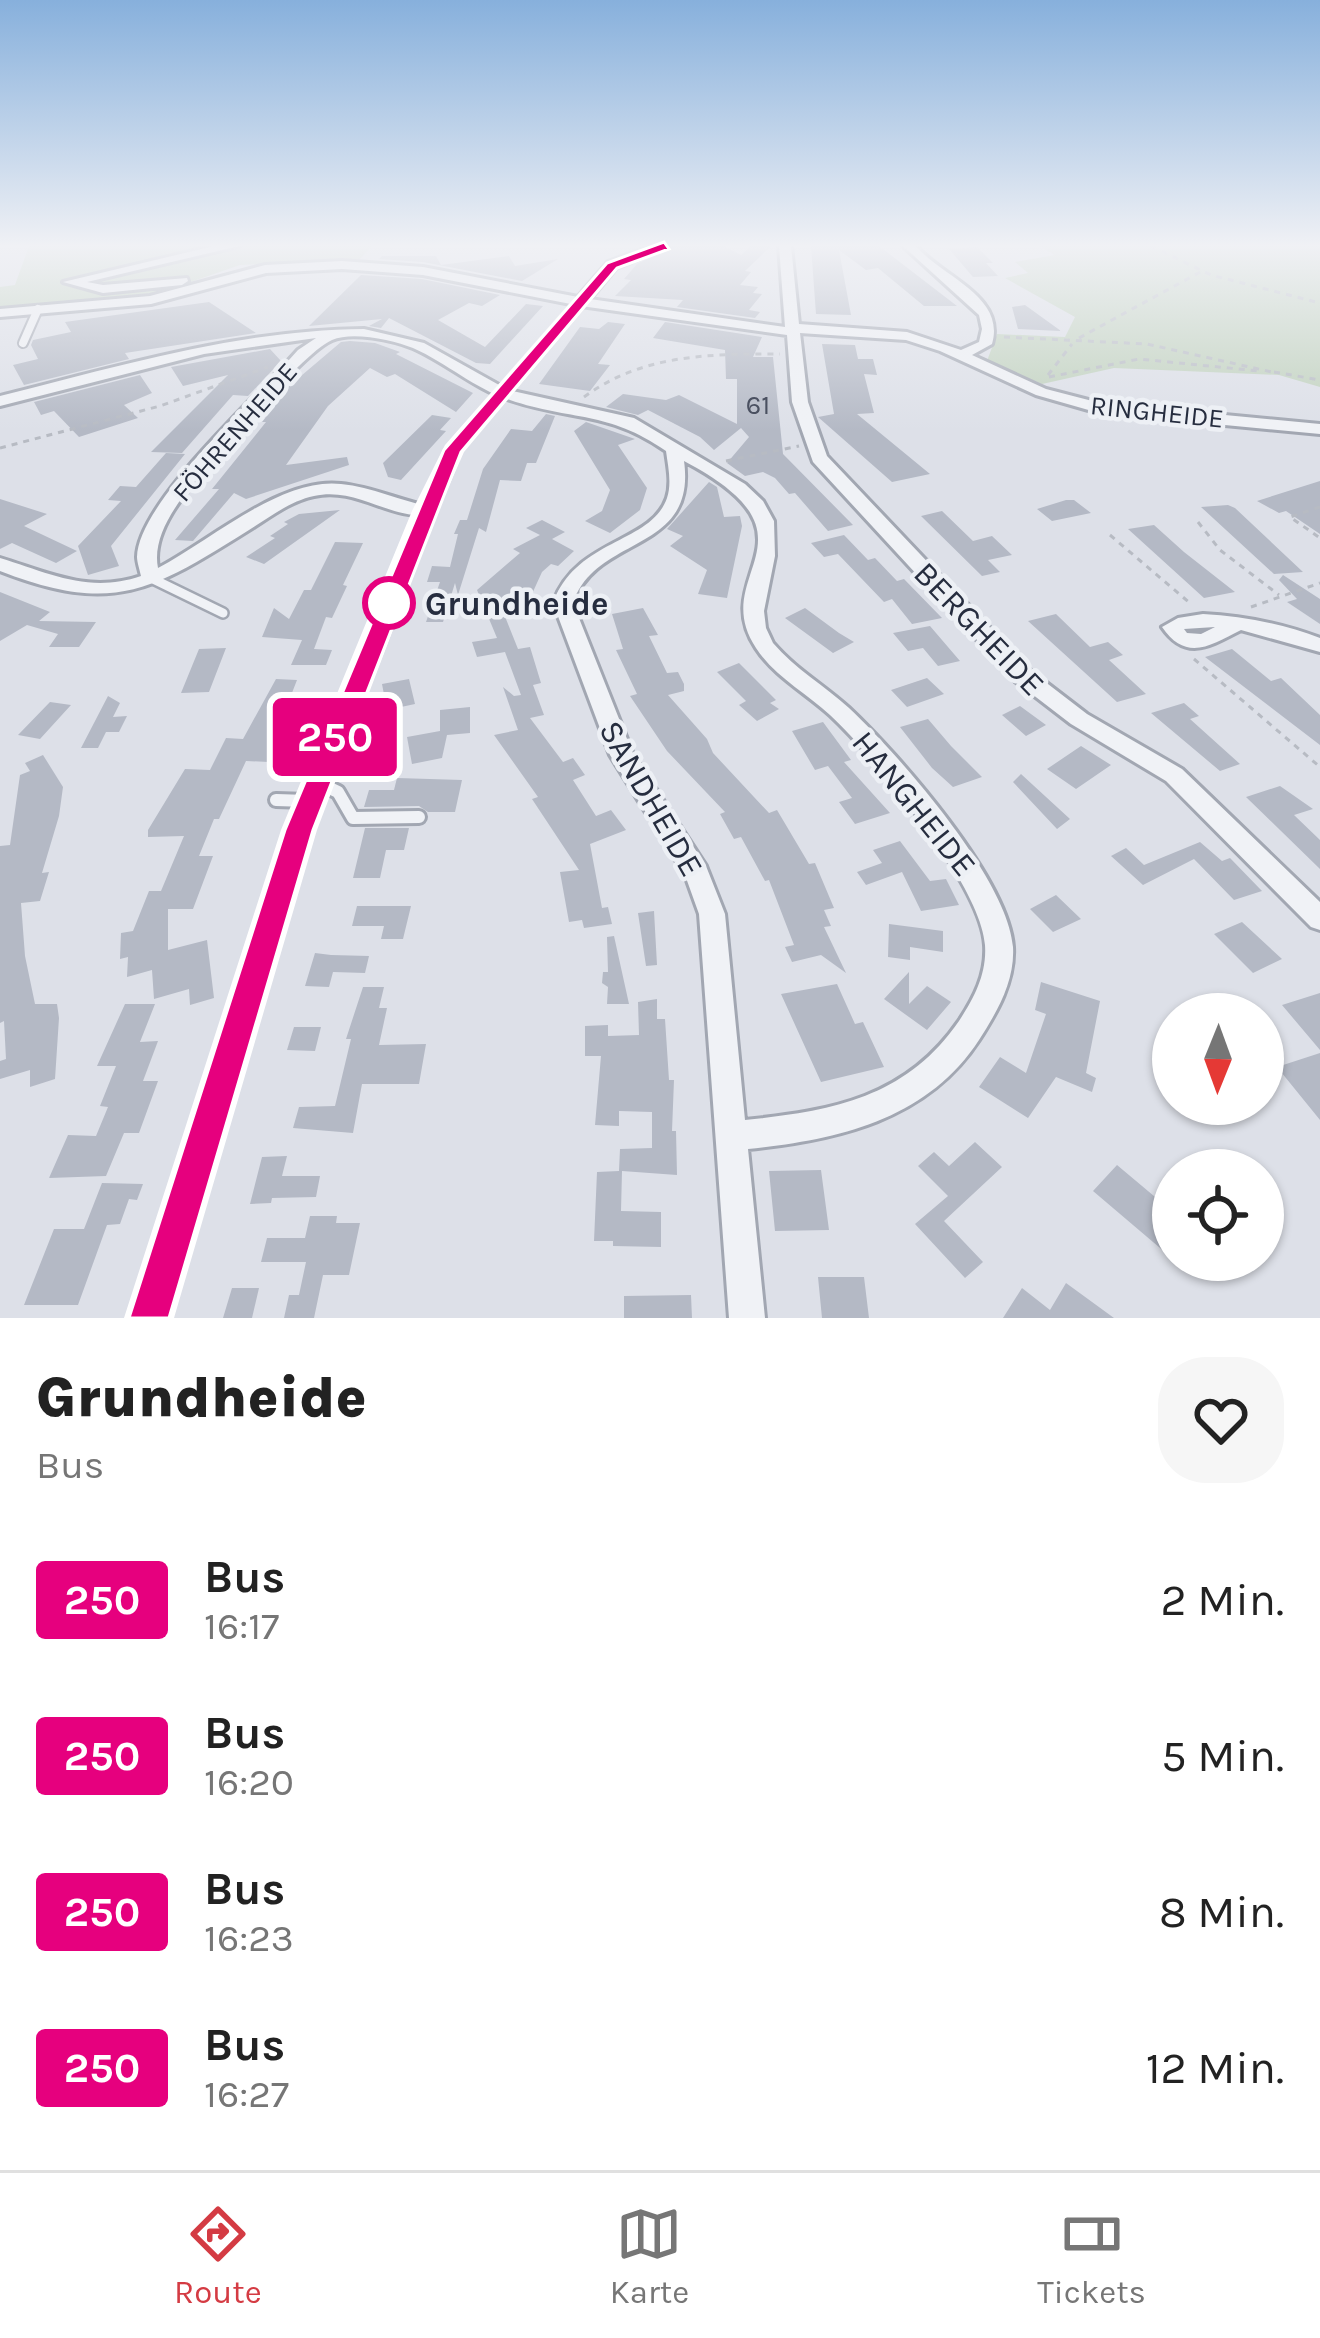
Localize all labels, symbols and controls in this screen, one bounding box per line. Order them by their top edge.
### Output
street label: FÖHRENHEIDE [166,356,304,508]
house number: 61 [746,389,770,421]
street label: RINGHEIDE [1089,389,1225,435]
street label: BERGHEIDE [906,554,1052,703]
marker: Grundheide [364,578,414,628]
place label: Grundheide [425,585,608,623]
line badge: 250 [266,698,404,776]
text: 250 [297,712,373,762]
street label: SANDHEIDE [591,714,711,883]
street label: HANGHEIDE [844,724,984,884]
north arrow [1152,993,1284,1125]
map controls [1152,993,1284,1281]
button: locate [1152,1149,1284,1281]
button: heart [1158,1357,1284,1483]
text: Grundheide [36,1364,367,1430]
text: Bus [36,1442,104,1488]
text: Bus [204,1551,285,1603]
text: 2 Min. [1161,1574,1284,1626]
text: 250 [64,1575,140,1625]
text: 16:17 [204,1603,279,1649]
text: Bus [204,1707,285,1759]
text: 5 Min. [1161,1730,1284,1782]
text: 250 [64,1731,140,1781]
text: 16:20 [204,1759,294,1805]
text: Bus [204,1863,285,1915]
text: 8 Min. [1159,1886,1284,1938]
text: 250 [64,1887,140,1937]
text: 16:23 [204,1915,294,1961]
text: Bus [204,2019,285,2071]
text: 12 Min. [1146,2042,1284,2094]
text: 250 [64,2043,140,2093]
text: 16:27 [204,2071,289,2117]
tab: Route [174,2201,262,2311]
tab: Karte [610,2201,689,2311]
tab: Tickets [1037,2201,1146,2311]

